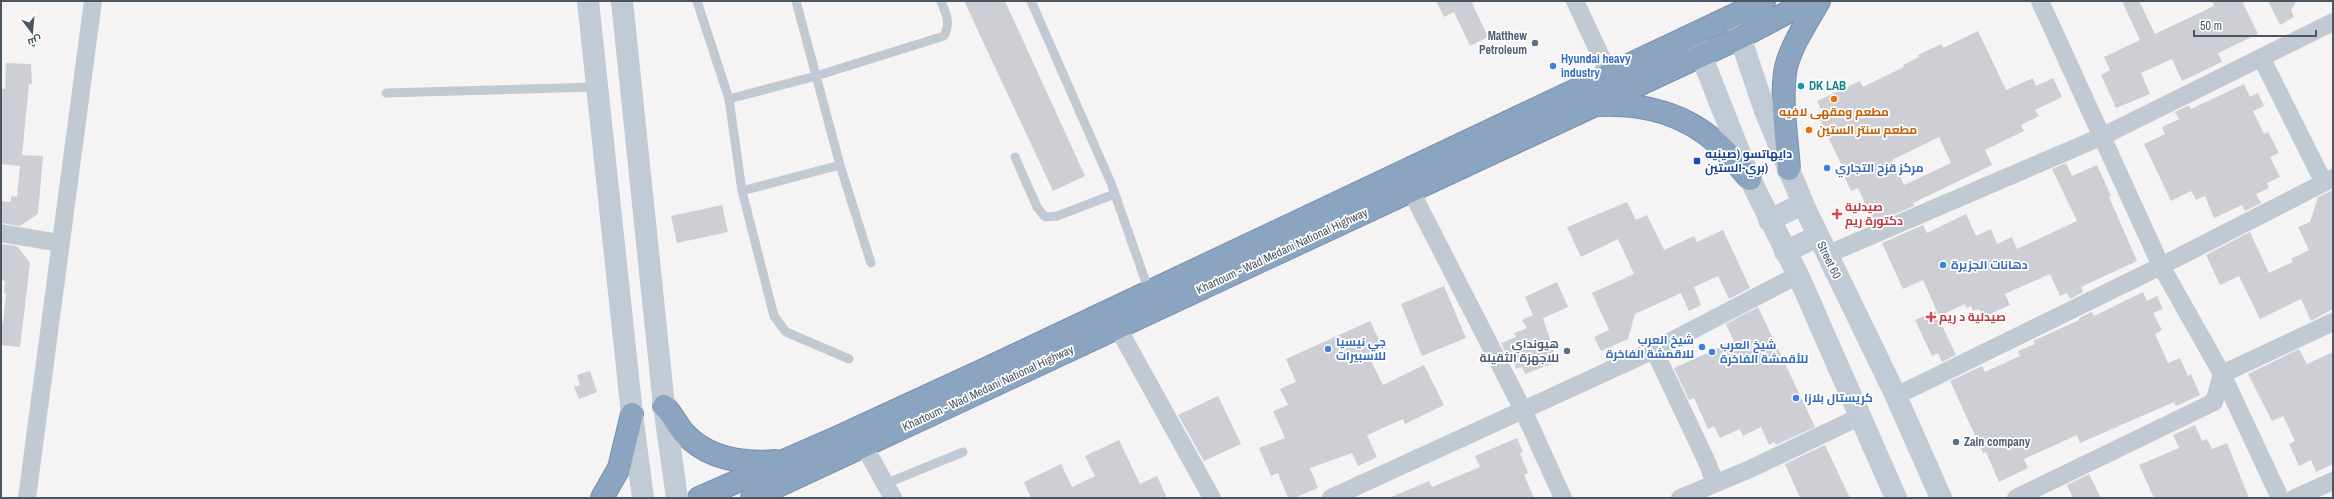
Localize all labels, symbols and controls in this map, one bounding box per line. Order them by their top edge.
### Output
north arrow [12,12,52,52]
scale bar [2194,12,2316,38]
text: 50 m [2200,18,2222,34]
place label: Matthew Petroleum [1479,28,1527,58]
text: ش [26,33,43,50]
marker: Matthew Petroleum [1530,38,1540,48]
place label: Hyundai heavy industry [1561,51,1631,81]
marker: Hyundai heavy industry [1548,61,1558,71]
place label: DK LAB [1809,78,1846,94]
marker: DK LAB [1796,81,1806,91]
marker: مطعم ومقهى لافيه [1829,94,1839,104]
place label: مطعم ومقهى لافيه [1779,104,1889,120]
place label: مطعم سنتر الستين [1817,122,1917,138]
marker: مطعم سنتر الستين [1804,125,1814,135]
place label: دايهاتسو (صينيه بري-الستين) [1705,146,1792,178]
marker: دايهاتسو (صينيه بري-الستين) [1692,156,1702,166]
place label: مركز قزح التجاري [1835,160,1924,178]
marker: مركز قزح التجاري [1822,163,1832,173]
place label: صيدلية دكتورة ريم [1845,199,1903,229]
street label: Khartoum - Wad Medani National Highway [1194,204,1370,298]
marker: صيدلية دكتورة ريم [1832,209,1842,219]
street label: Street 60 [1813,239,1845,281]
place label: دهانات الجزيرة [1951,257,2028,273]
marker: دهانات الجزيرة [1938,260,1948,270]
place label: صيدلية د ريم [1939,309,2006,325]
marker: صيدلية د ريم [1926,312,1936,322]
place label: شيخ العرب للاقمشة الفاخرة [1606,332,1694,362]
place label: جي نيسيا للاسبيرات [1336,334,1386,364]
place label: هيونداي للاجهزة الثقيلة [1480,336,1559,366]
place label: شيخ العرب للأقمشة الفاخرة [1720,337,1808,367]
street label: Khartoum - Wad Medani National Highway [900,341,1076,435]
marker: شيخ العرب للاقمشة الفاخرة [1697,342,1707,352]
marker: جي نيسيا للاسبيرات [1323,344,1333,354]
marker: هيونداي للاجهزة الثقيلة [1562,346,1572,356]
marker: شيخ العرب للأقمشة الفاخرة [1707,347,1717,357]
place label: كريستال بلازا [1804,390,1873,406]
marker: كريستال بلازا [1791,393,1801,403]
place label: Zain company [1964,434,2031,450]
marker: Zain company [1951,437,1961,447]

